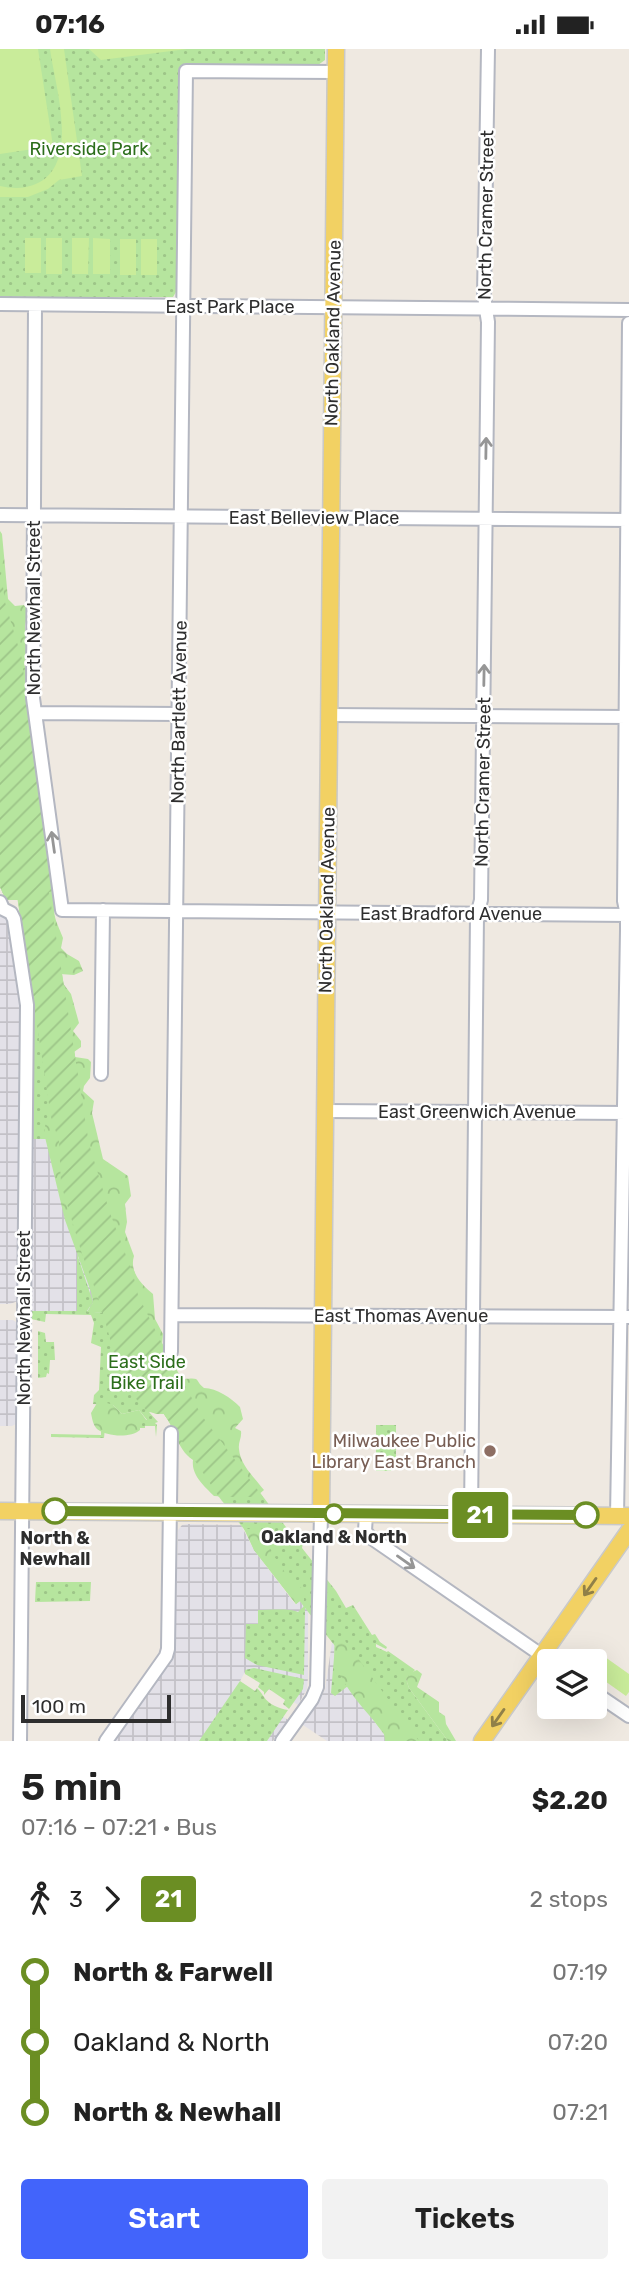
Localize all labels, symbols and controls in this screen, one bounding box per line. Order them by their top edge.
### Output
text: 07:16 [35,9,105,40]
street label: North Cramer Street [474,130,498,300]
park label: Riverside Park [30,138,149,160]
street label: North Oakland Avenue [320,240,346,426]
street label: East Park Place [165,296,295,318]
one-way arrow [480,437,493,460]
street label: East Belleview Place [229,507,399,529]
street label: North Newhall Street [23,521,45,695]
street label: North Bartlett Avenue [166,620,192,804]
one-way arrow [477,664,491,687]
street label: North Cramer Street [471,697,495,867]
street label: North Oakland Avenue [314,807,340,993]
one-way arrow [46,831,59,854]
street label: East Bradford Avenue [360,903,542,925]
street label: East Greenwich Avenue [378,1101,576,1123]
street label: North Newhall Street [13,1231,35,1405]
street label: East Thomas Avenue [314,1305,488,1327]
park label: East Side Bike Trail [108,1351,186,1394]
place label: Milwaukee Public Library East Branch [312,1430,476,1473]
marker: Milwaukee Public Library East Branch [482,1443,498,1459]
line badge: 21 [448,1492,512,1538]
marker: North & Newhall [42,1498,68,1524]
text: 21 [466,1501,494,1529]
unlabelled marker [573,1502,599,1528]
marker: Oakland & North [324,1504,344,1524]
place label: Oakland & North [261,1526,407,1548]
place label: North & Newhall [19,1527,91,1570]
one-way arrow [396,1555,415,1569]
one-way arrow [583,1577,597,1596]
map controls [537,1649,607,1719]
button: layers [537,1649,607,1719]
scale bar [21,1692,172,1724]
text: 100 m [32,1695,86,1718]
one-way arrow [491,1708,505,1727]
text: 5 min [21,1764,122,1810]
text: $2.20 [532,1785,608,1816]
text: 07:16 – 07:21 · Bus [21,1813,217,1841]
icon: walk [21,1880,59,1918]
icon: forward [93,1880,131,1918]
text: 3 [69,1885,83,1913]
text: 21 [155,1885,182,1913]
text: 2 stops [530,1885,608,1913]
text: North & Farwell [73,1957,273,1988]
text: 07:19 [552,1958,608,1986]
text: Oakland & North [73,2027,270,2058]
text: 07:20 [548,2028,608,2056]
text: North & Newhall [73,2097,281,2128]
text: 07:21 [552,2098,608,2126]
button: Start [21,2179,308,2259]
button: Tickets [322,2179,608,2259]

